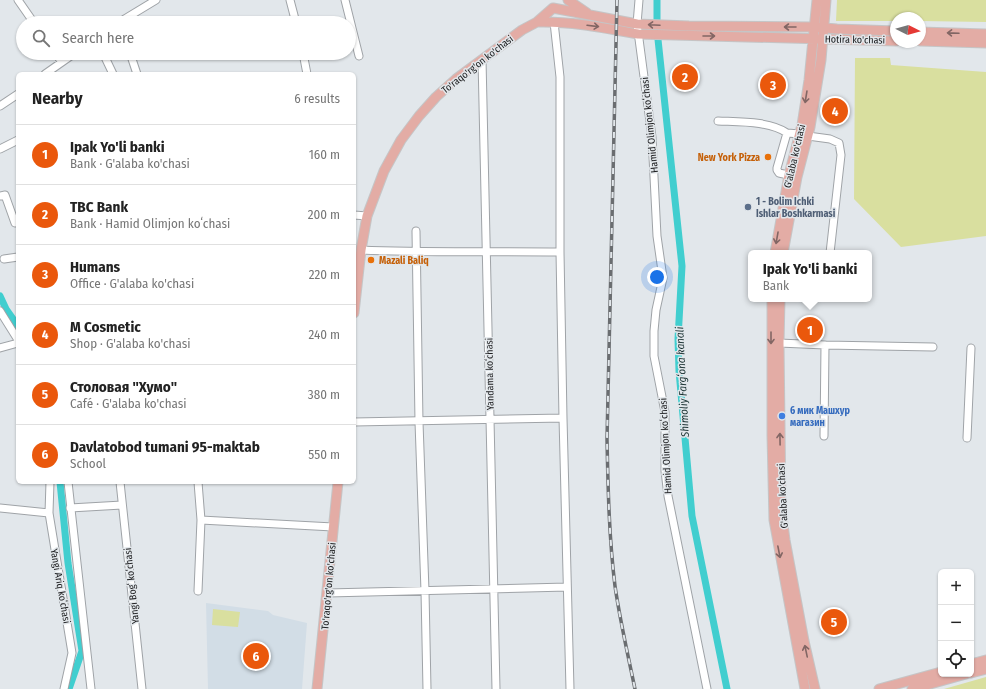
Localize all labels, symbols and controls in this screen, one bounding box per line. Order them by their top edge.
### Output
north arrow [890,12,926,48]
search box [16,16,356,60]
one-way arrow [648,21,661,28]
one-way arrow [586,22,599,30]
one-way arrow [784,23,797,31]
icon: search [30,27,52,49]
text: Search here [62,29,134,47]
one-way arrow [947,29,960,37]
one-way arrow [702,32,715,40]
street label: To'raqo'rg'on ko'chasi [439,33,516,96]
street label: Hotira ko'chasi [825,33,885,47]
pin: 2 [672,62,698,92]
pin: 3 [760,70,786,100]
street label: Hamid Olimjon koʻchasi [638,76,661,173]
text: Nearby [32,88,83,109]
text: 6 results [294,91,340,106]
one-way arrow [802,91,810,104]
pin: 4 [822,96,848,126]
street label: G'alaba ko'chasi [782,123,808,189]
text: Ipak Yo'li banki [70,138,165,156]
text: 1 [42,147,48,162]
text: 160 m [309,147,340,162]
place label: New York Pizza [698,152,760,164]
marker: New York Pizza [763,152,773,162]
text: Bank · G'alaba ko'chasi [70,156,190,171]
place label: 1 - Bolim Ichki Ishlar Boshkarmasi [756,196,836,220]
text: TBC Bank [70,198,128,216]
marker: 1 - Bolim Ichki Ishlar Boshkarmasi [743,202,753,212]
text: 2 [42,207,48,222]
text: 200 m [308,207,340,222]
text: Bank · Hamid Olimjon koʻchasi [70,216,230,231]
one-way arrow [773,232,781,245]
popup [748,250,872,302]
marker: Mazali Baliq [366,255,376,265]
place label: Mazali Baliq [379,255,429,267]
text: Humans [70,258,120,276]
text: Ipak Yo'li banki [763,260,857,278]
text: 3 [42,267,48,282]
text: 220 m [309,267,340,282]
your location [647,267,667,287]
text: Office · G'alaba ko'chasi [70,276,194,291]
text: Bank [763,278,789,293]
pin: 1 [797,315,823,345]
text: M Cosmetic [70,318,141,336]
water label: Shimoliy Fargʻona kanali [673,326,692,439]
text: 4 [42,327,48,342]
text: 240 m [308,327,340,342]
one-way arrow [767,331,775,344]
text: Shop · G'alaba ko'chasi [70,336,191,351]
street label: Yandama koʻchasi [482,338,497,410]
text: Столовая "Хумо" [70,378,177,396]
text: 5 [42,387,48,402]
text: 380 m [308,387,340,402]
text: Café · G'alaba ko'chasi [70,396,187,411]
street label: Hamid Olimjon koʻchasi [656,398,675,494]
place label: 6 мик Машхур магазин [790,405,851,429]
marker: 6 мик Машхур магазин [777,411,787,421]
one-way arrow [776,433,784,446]
text: Davlatobod tumani 95-maktab [70,438,260,456]
text: 6 [42,447,48,462]
text: 550 m [308,447,340,462]
text: School [70,456,106,471]
street label: G'alaba ko'chasi [775,463,791,529]
street label: To'raqo'rg'on ko'chasi [319,542,339,630]
one-way arrow [775,545,783,558]
street label: Yangi Bogʻ koʻchasi [121,547,142,625]
street label: Yangi Ariq koʻchasi [48,548,73,625]
map controls [938,569,974,677]
button: + [938,569,974,605]
button: − [938,605,974,641]
pin: 5 [821,607,847,637]
pin: 6 [243,641,269,671]
button: locate [938,641,974,677]
one-way arrow [802,645,810,658]

